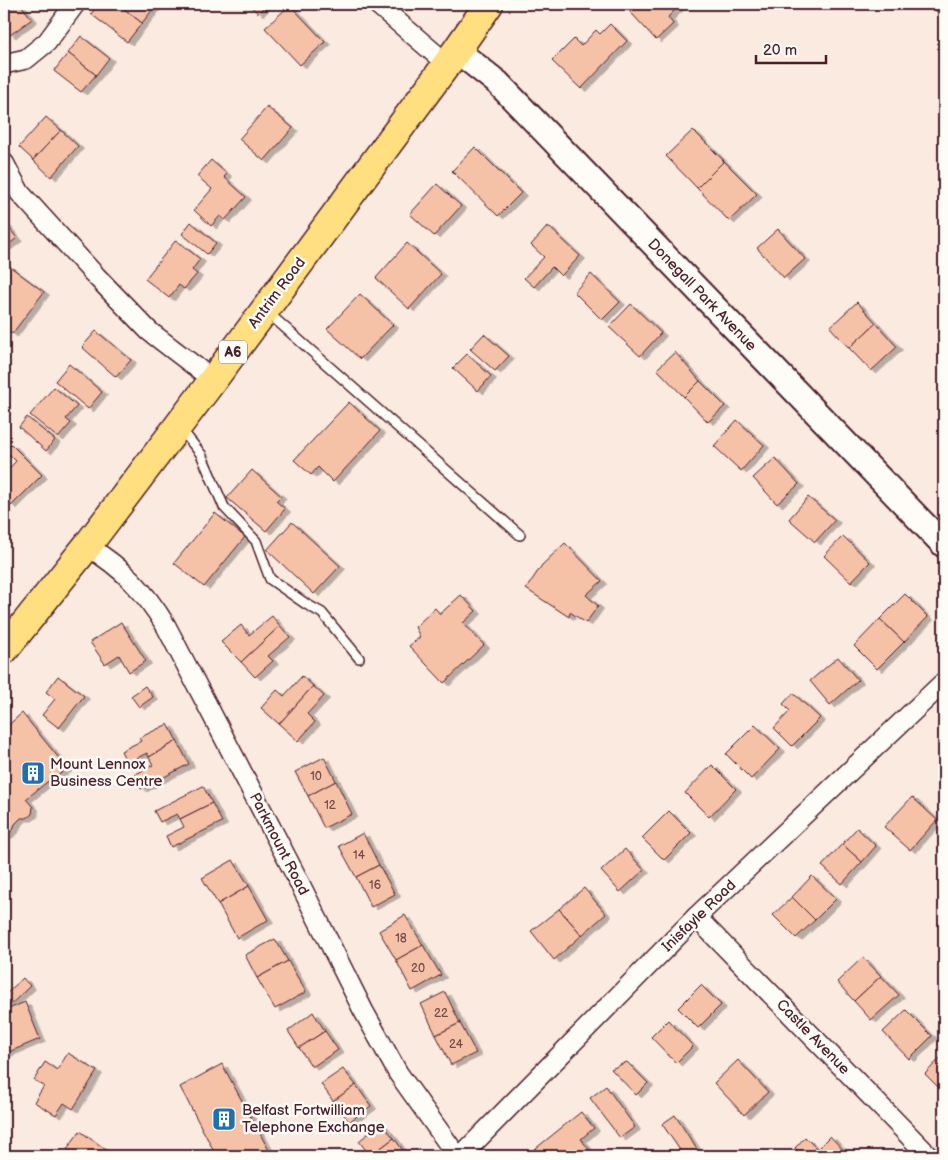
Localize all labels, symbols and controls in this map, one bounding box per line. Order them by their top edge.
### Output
scale bar [756,32,826,64]
text: 20 m [763,41,797,60]
street label: Donegall Park Avenue [643,235,761,355]
street label: Antrim Road [244,254,310,332]
road number: A6 [219,341,247,364]
place label: Mount Lennox Business Centre [50,755,163,791]
building icon: Mount Lennox Business Centre [20,760,46,786]
house number: 10 [310,769,322,784]
street label: Parkmount Road [245,790,313,898]
house number: 12 [324,798,336,813]
house number: 14 [353,848,366,863]
street label: Inisfayle Road [658,876,740,956]
house number: 16 [369,878,381,893]
house number: 18 [395,931,407,946]
house number: 20 [411,961,425,976]
street label: Castle Avenue [772,995,854,1079]
house number: 22 [434,1006,448,1021]
house number: 24 [449,1037,464,1052]
place label: Belfast Fortwilliam Telephone Exchange [242,1101,385,1137]
building icon: Belfast Fortwilliam Telephone Exchange [211,1106,237,1132]

